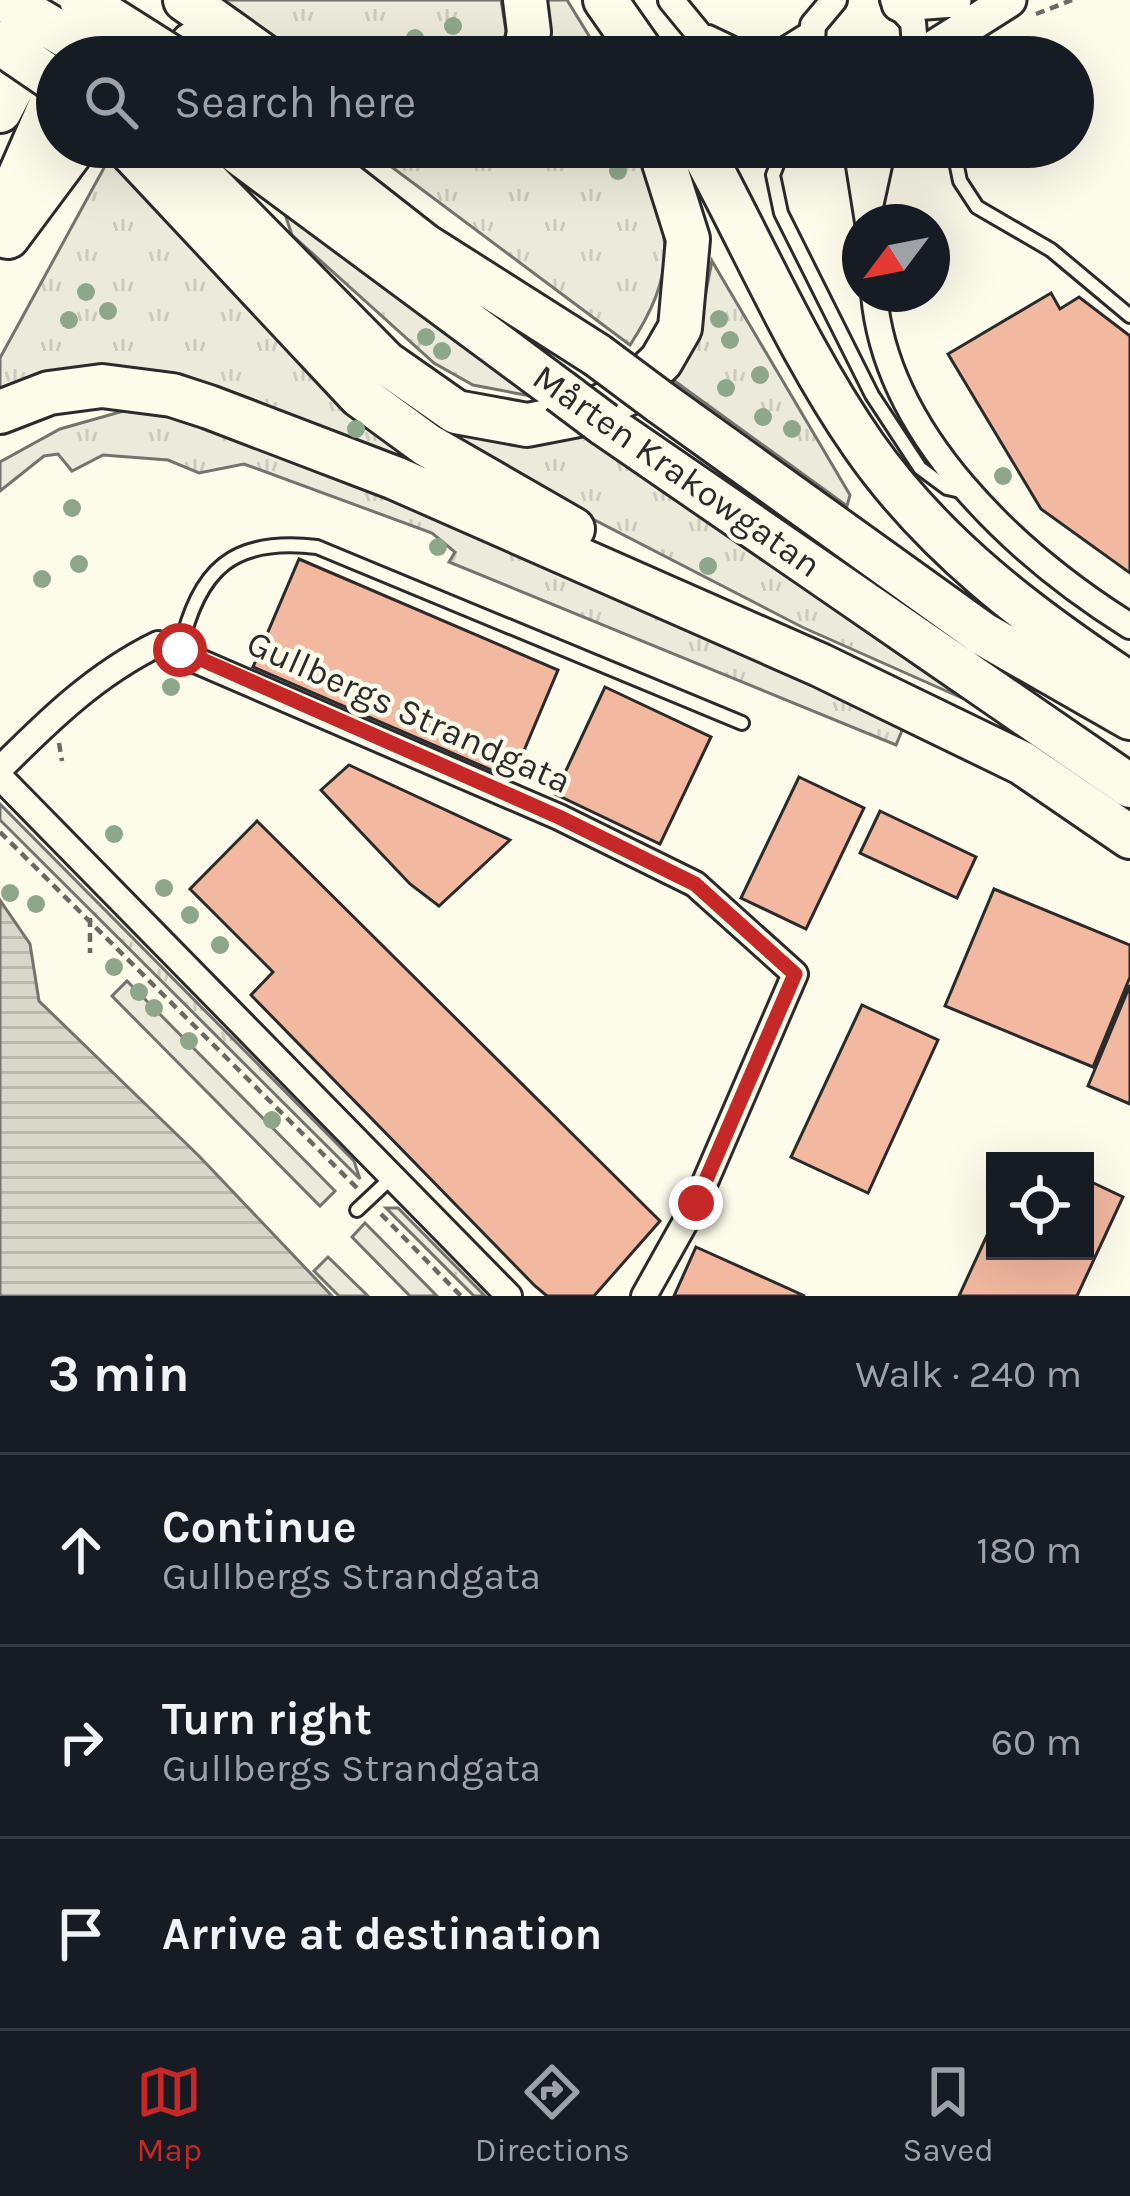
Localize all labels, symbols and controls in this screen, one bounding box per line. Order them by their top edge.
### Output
search box [36,36,1094,168]
icon: search [78,69,144,135]
text: Search here [174,76,416,128]
north arrow [842,204,950,312]
street label: Mårten Krakowgatan [525,356,829,586]
street label: Gullbergs Strandgata [241,622,577,802]
route start [153,623,207,677]
map controls [986,1152,1094,1260]
button: locate [986,1152,1094,1260]
route end [669,1176,723,1230]
text: 3 min [48,1344,190,1404]
text: Walk · 240 m [855,1351,1082,1397]
text: Continue [162,1501,357,1553]
icon: ahead [48,1517,114,1583]
text: 180 m [976,1527,1082,1573]
text: Gullbergs Strandgata [162,1553,541,1599]
text: Turn right [162,1693,372,1745]
icon: right [48,1709,114,1775]
text: 60 m [991,1719,1082,1765]
text: Gullbergs Strandgata [162,1745,541,1791]
icon: arrive [48,1901,114,1967]
text: Arrive at destination [162,1908,602,1960]
tab: Map [136,2059,202,2169]
tab: Directions [475,2059,630,2169]
tab: Saved [903,2059,994,2169]

